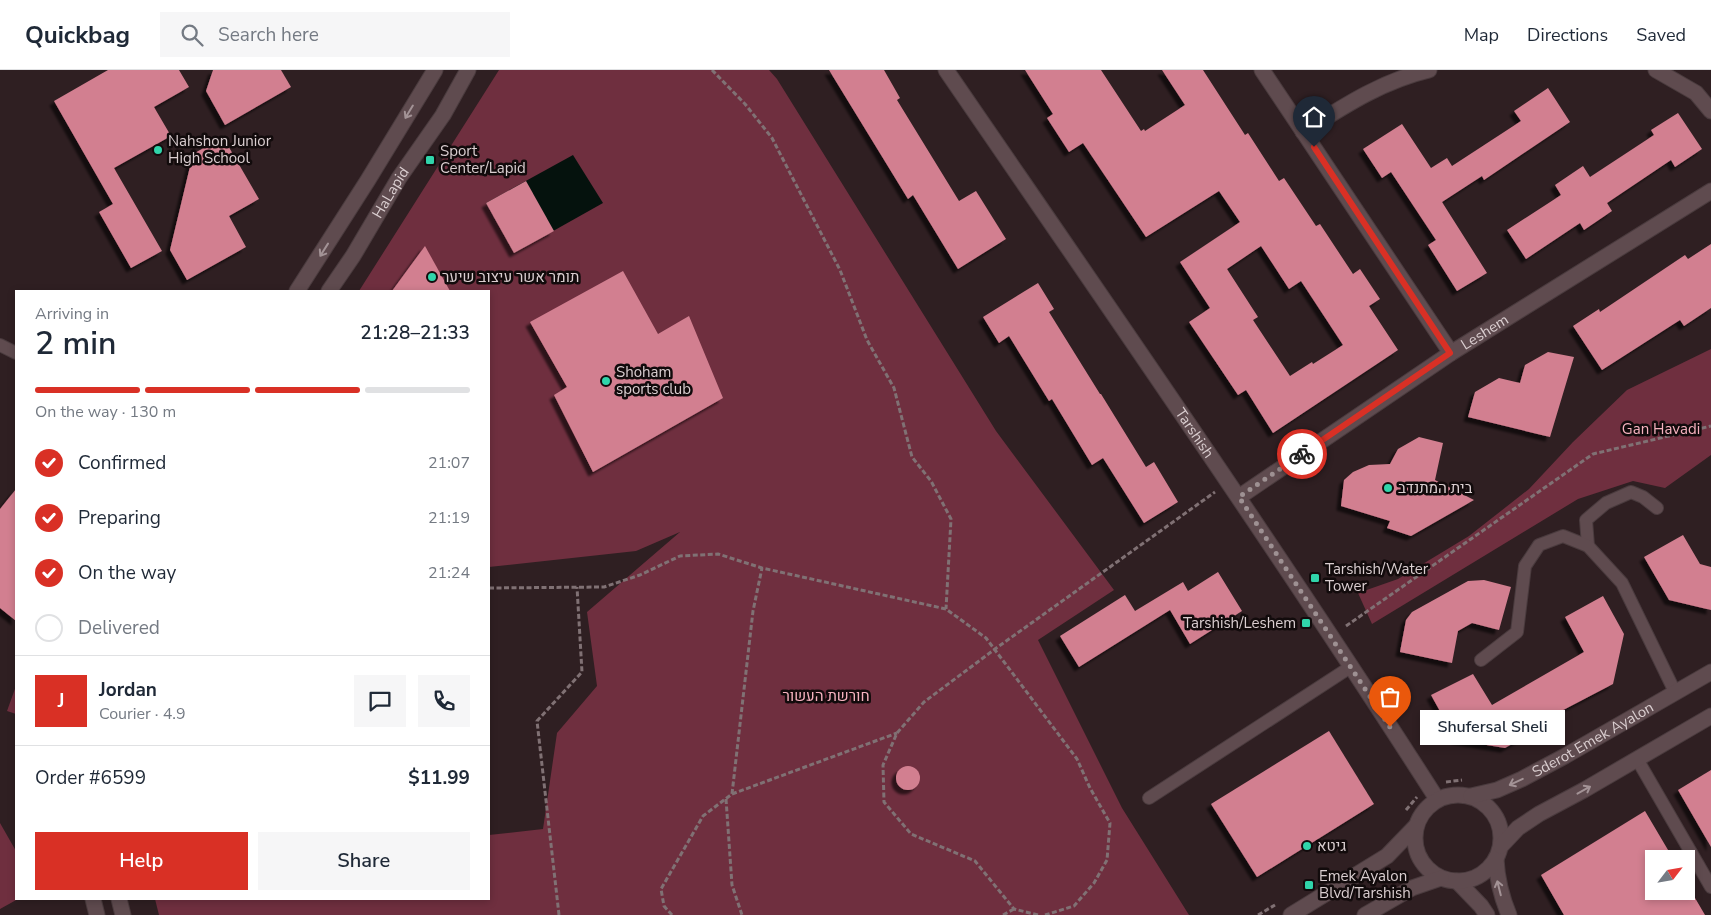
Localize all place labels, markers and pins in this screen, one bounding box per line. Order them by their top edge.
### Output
pin [1293,96,1335,147]
place label: Nahshon Junior High School [168,131,272,168]
place label: Sport Center/Lapid [440,141,526,178]
marker: Nahshon Junior High School [152,144,164,156]
marker: Sport Center/Lapid [424,154,436,166]
place label: תומר אשר עיצוב שיער [442,267,579,287]
marker: תומר אשר עיצוב שיער [426,271,438,283]
place label: Shoham sports club [616,362,691,399]
marker: Shoham sports club [600,375,612,387]
place label: בית המתנדב [1398,478,1473,498]
marker: בית המתנדב [1382,482,1394,494]
place label: Tarshish/Water Tower [1325,559,1429,596]
marker: Tarshish/Water Tower [1309,572,1321,584]
place label: Tarshish/Leshem [1183,613,1296,633]
marker: Tarshish/Leshem [1300,617,1312,629]
pin [1369,676,1411,727]
callout: Shufersal Sheli [1420,710,1565,744]
place label: גיטא [1317,836,1346,856]
marker: גיטא [1301,840,1313,852]
place label: Emek Ayalon Blvd/Tarshish [1319,866,1411,903]
marker: Emek Ayalon Blvd/Tarshish [1303,879,1315,891]

